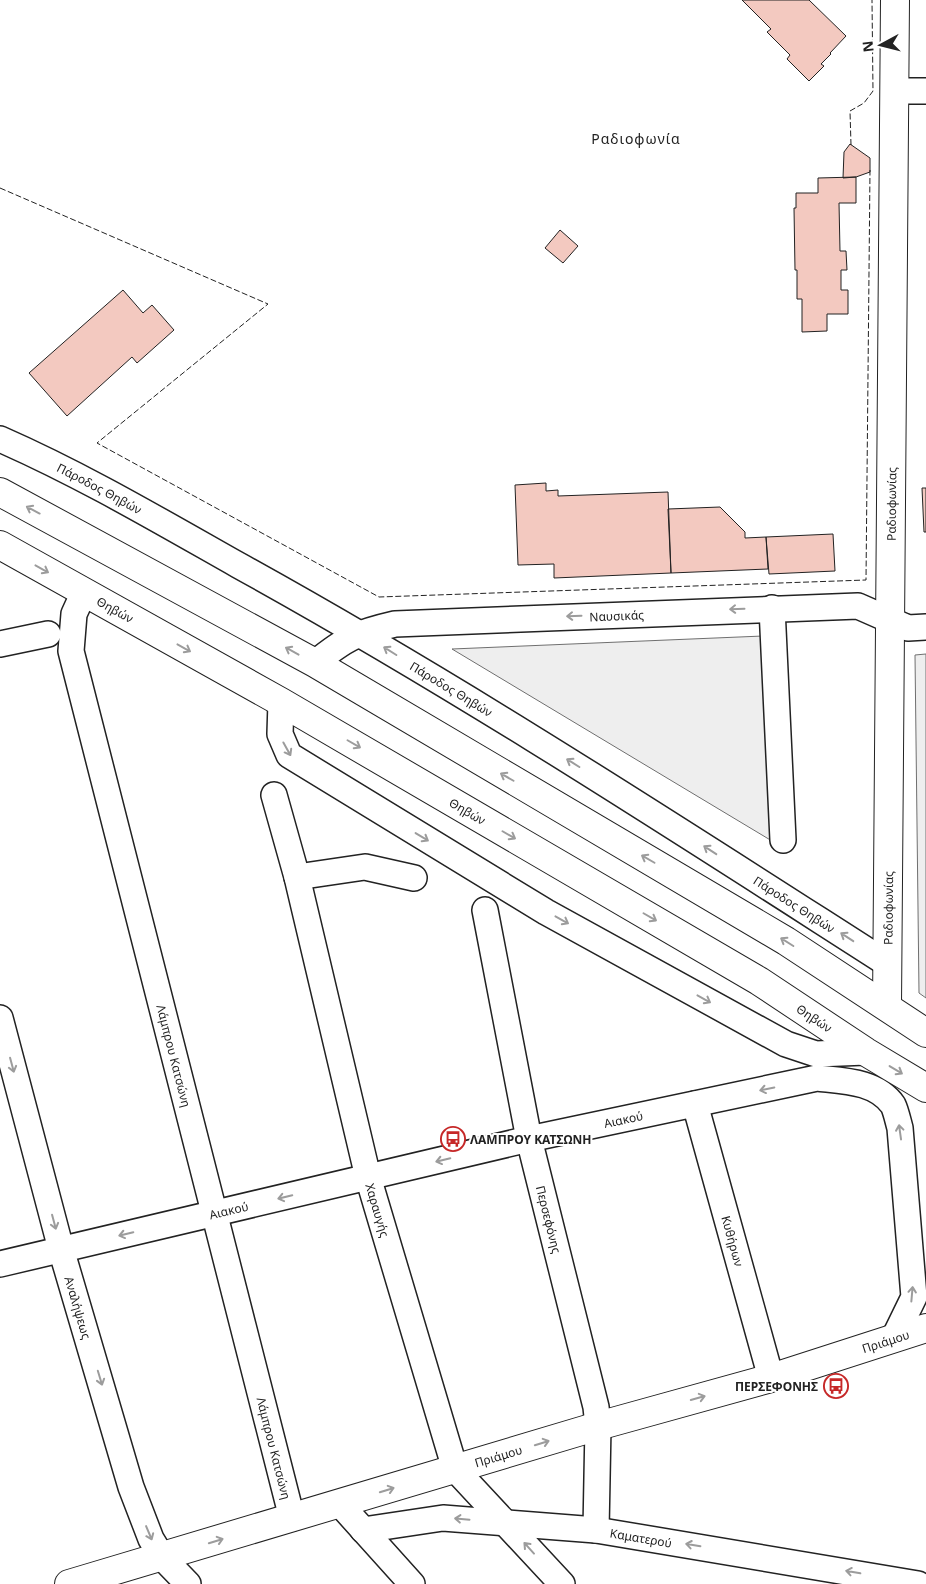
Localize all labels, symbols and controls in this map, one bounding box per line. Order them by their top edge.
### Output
north arrow [856,20,906,70]
text: N [857,40,878,53]
district label: Ραδιοφωνία [591,129,681,148]
street label: Πάροδος Θηβών [54,459,145,518]
street label: Ραδιοφωνίας [882,467,900,541]
one-way arrow [25,505,40,515]
one-way arrow [35,565,49,575]
street label: Θηβών [94,592,137,626]
one-way arrow [729,605,745,614]
street label: Ναυσικάς [589,606,644,625]
one-way arrow [567,612,583,621]
one-way arrow [177,643,192,653]
one-way arrow [285,645,299,655]
one-way arrow [383,645,397,655]
street label: Πάροδος Θηβών [407,657,496,720]
one-way arrow [346,740,360,750]
one-way arrow [283,741,293,755]
one-way arrow [566,758,580,768]
one-way arrow [501,771,515,781]
street label: Θηβών [446,794,489,828]
one-way arrow [502,830,517,840]
one-way arrow [415,832,429,842]
one-way arrow [704,845,718,855]
one-way arrow [641,854,655,864]
street label: Ραδιοφωνίας [879,871,897,945]
street label: Πάροδος Θηβών [750,872,838,936]
one-way arrow [642,912,656,922]
one-way arrow [554,916,568,926]
one-way arrow [841,932,855,942]
one-way arrow [781,936,795,946]
one-way arrow [696,995,711,1004]
street label: Θηβών [793,1000,836,1036]
street label: Λάμπρου Κατσώνη [153,1003,195,1109]
one-way arrow [8,1057,18,1073]
one-way arrow [889,1066,903,1076]
one-way arrow [760,1085,776,1094]
street label: Αιακού [602,1107,645,1131]
one-way arrow [894,1124,904,1140]
bus stop icon: ΛΑΜΠΡΟΥ ΚΑΤΣΩΝΗ [440,1126,466,1152]
place label: ΛΑΜΠΡΟΥ ΚΑΤΣΩΝΗ [470,1131,591,1148]
one-way arrow [435,1156,451,1165]
street label: Χαραυγής [362,1181,394,1239]
street label: Περσεφόνης [532,1184,566,1255]
one-way arrow [277,1193,293,1202]
street label: Αιακού [207,1197,250,1223]
one-way arrow [50,1214,59,1230]
street label: Κυθήρων [718,1214,748,1268]
one-way arrow [119,1230,135,1239]
street label: Αναλήψεως [61,1274,96,1341]
one-way arrow [907,1286,917,1302]
street label: Πριάμου [860,1325,912,1357]
one-way arrow [96,1370,106,1386]
bus stop icon: ΠΕΡΣΕΦΟΝΗΣ [823,1373,849,1399]
place label: ΠΕΡΣΕΦΟΝΗΣ [735,1378,818,1395]
one-way arrow [690,1393,706,1402]
street label: Λάμπρου Κατσώνη [253,1395,295,1501]
one-way arrow [534,1438,550,1447]
street label: Πριάμου [472,1441,524,1471]
one-way arrow [378,1485,394,1495]
one-way arrow [454,1515,470,1524]
street label: Καματερού [609,1524,673,1551]
one-way arrow [145,1525,154,1540]
one-way arrow [208,1535,224,1545]
one-way arrow [685,1540,701,1550]
one-way arrow [523,1541,535,1554]
one-way arrow [845,1567,861,1577]

